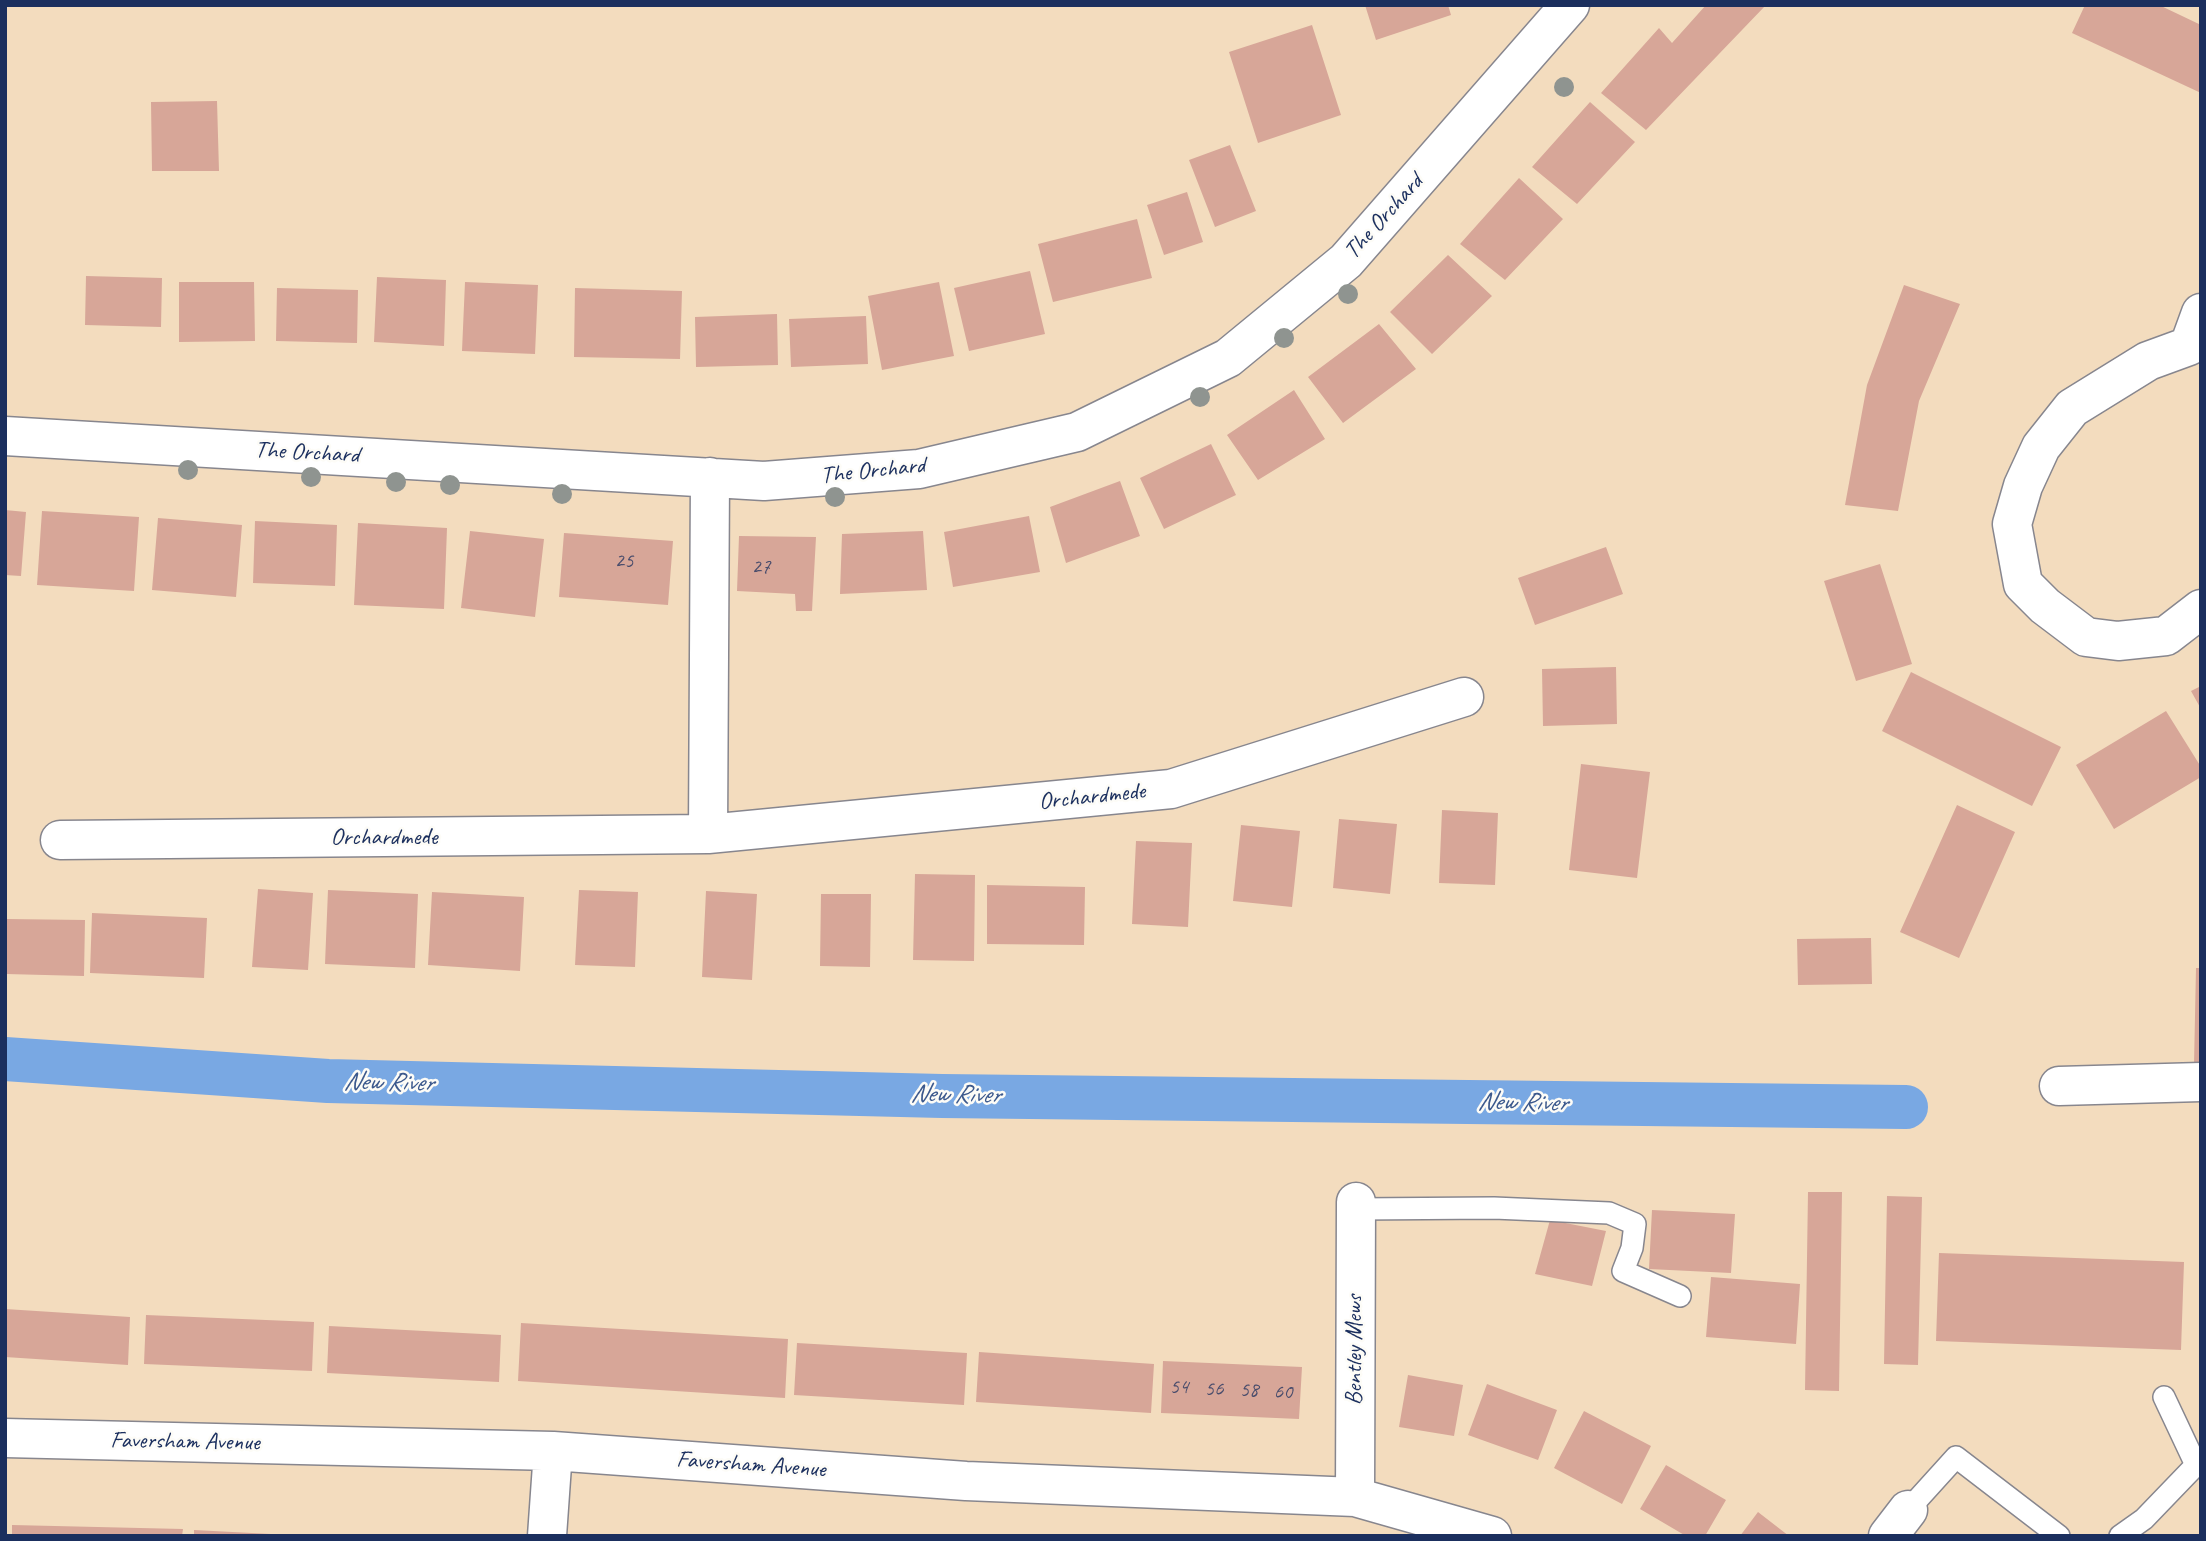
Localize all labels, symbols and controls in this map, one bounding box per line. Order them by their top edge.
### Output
street label: The Orchard [1338,168,1430,266]
street label: The Orchard [254,436,360,470]
street label: The Orchard [819,451,927,491]
house number: 25 [615,548,633,574]
house number: 27 [752,554,770,580]
street label: Orchardmede [1037,777,1147,817]
street label: Orchardmede [331,824,437,852]
water label: New River [343,1067,433,1099]
water label: New River [910,1079,1000,1111]
water label: New River [1477,1087,1567,1119]
street label: Bentley Mews [1341,1295,1369,1405]
house number: 54 [1170,1374,1188,1400]
house number: 56 [1205,1376,1223,1402]
house number: 58 [1240,1377,1258,1403]
house number: 60 [1274,1379,1292,1405]
street label: Faversham Avenue [110,1426,260,1458]
street label: Faversham Avenue [675,1445,827,1485]

